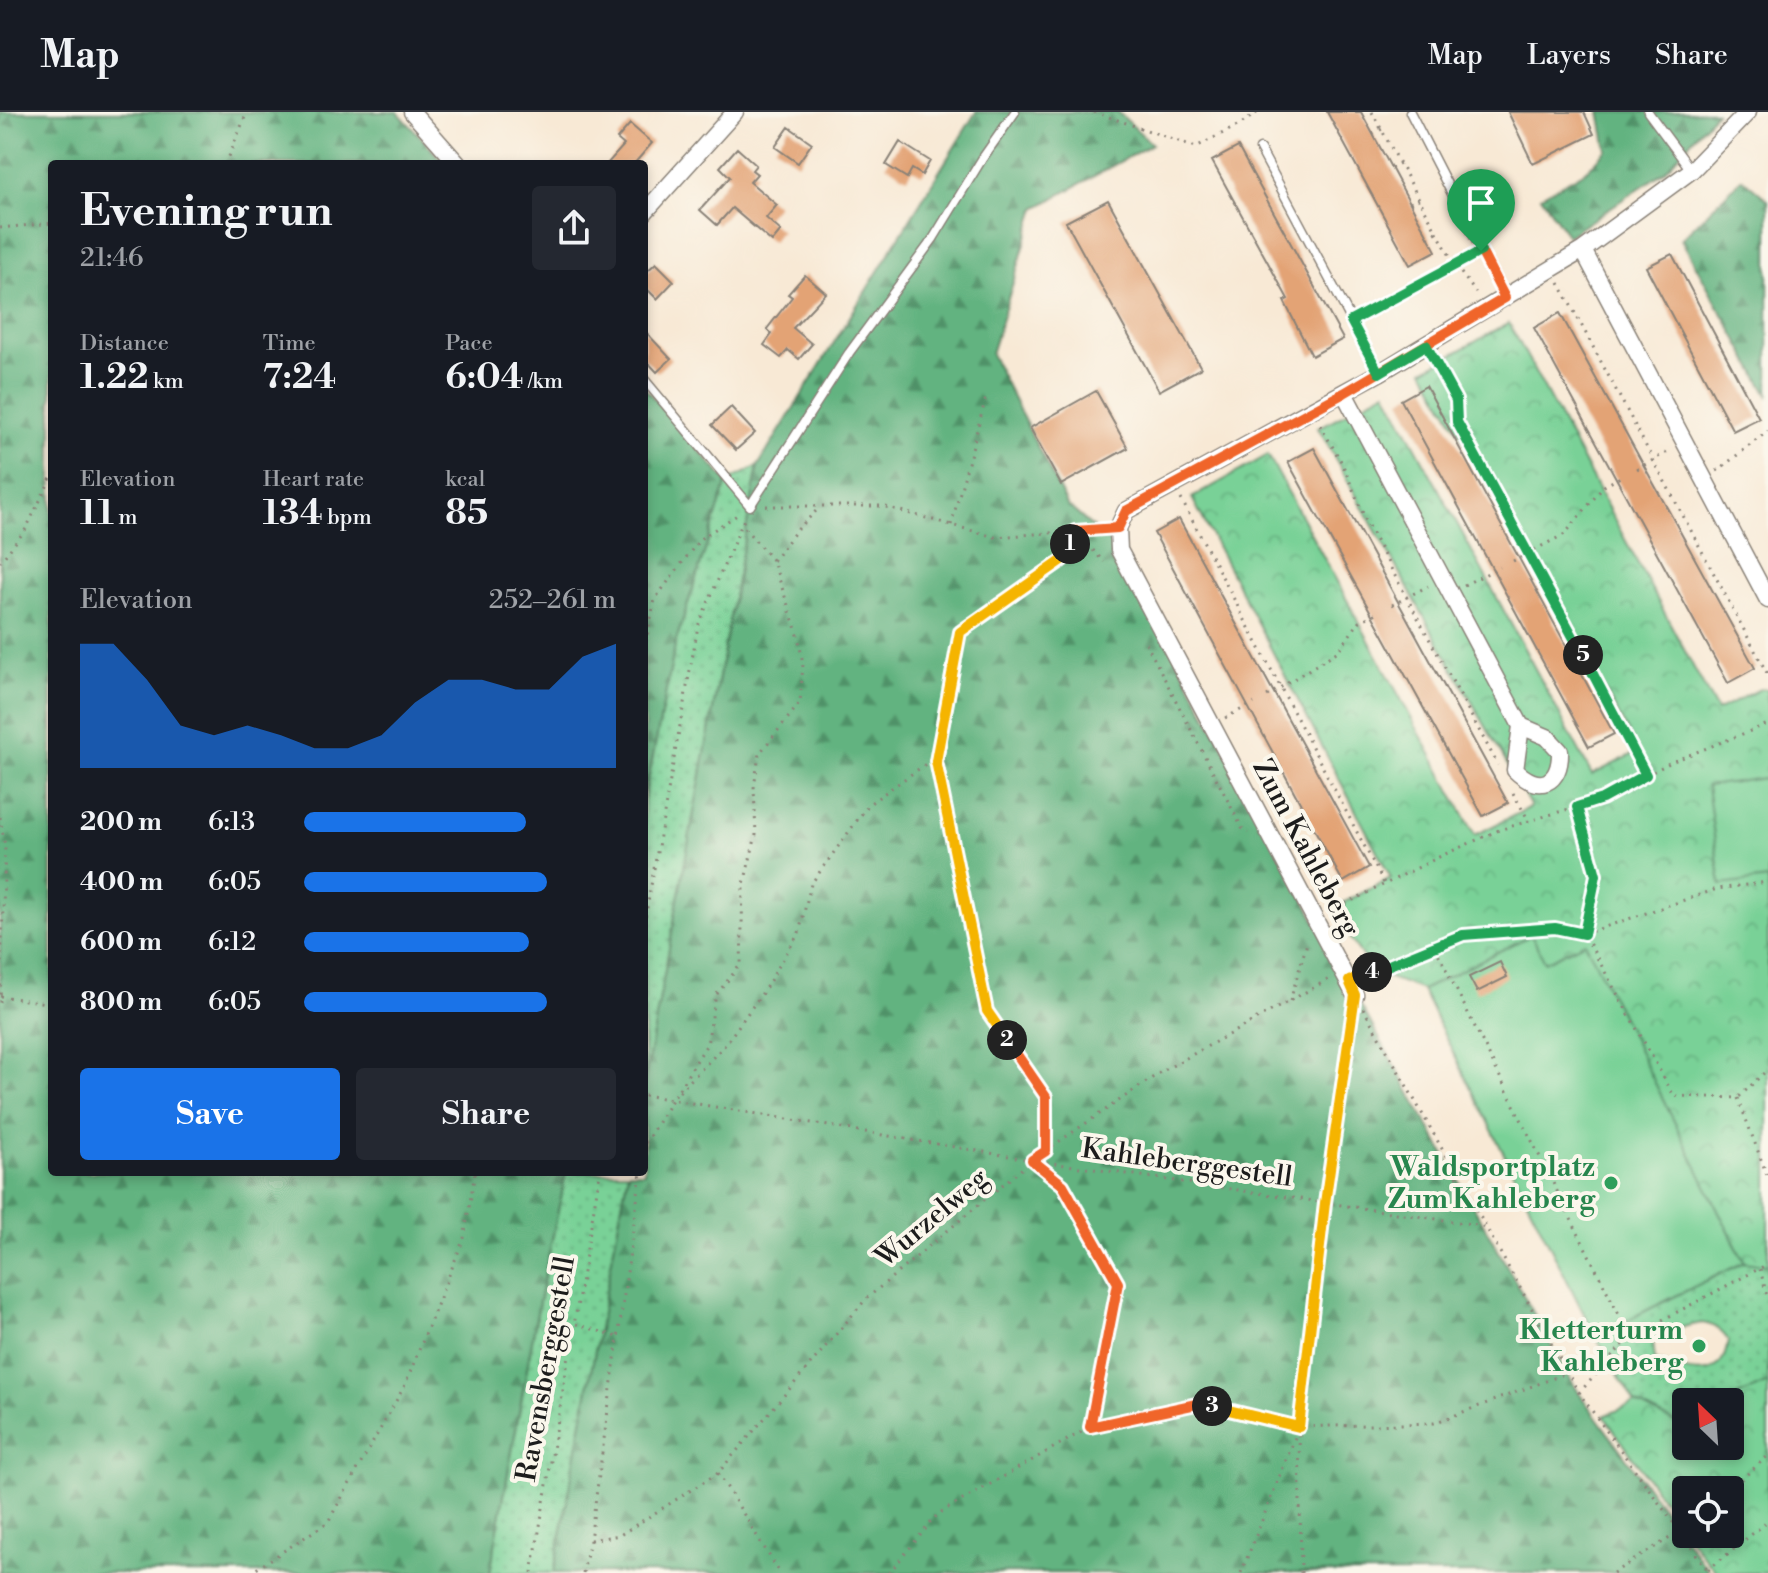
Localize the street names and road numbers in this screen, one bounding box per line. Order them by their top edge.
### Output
street label: Zum Kahleberg [1245,753,1368,943]
street label: Kahleberggestell [1079,1131,1295,1195]
street label: Wurzelweg [868,1161,996,1276]
street label: Ravensberggestell [509,1254,583,1484]

